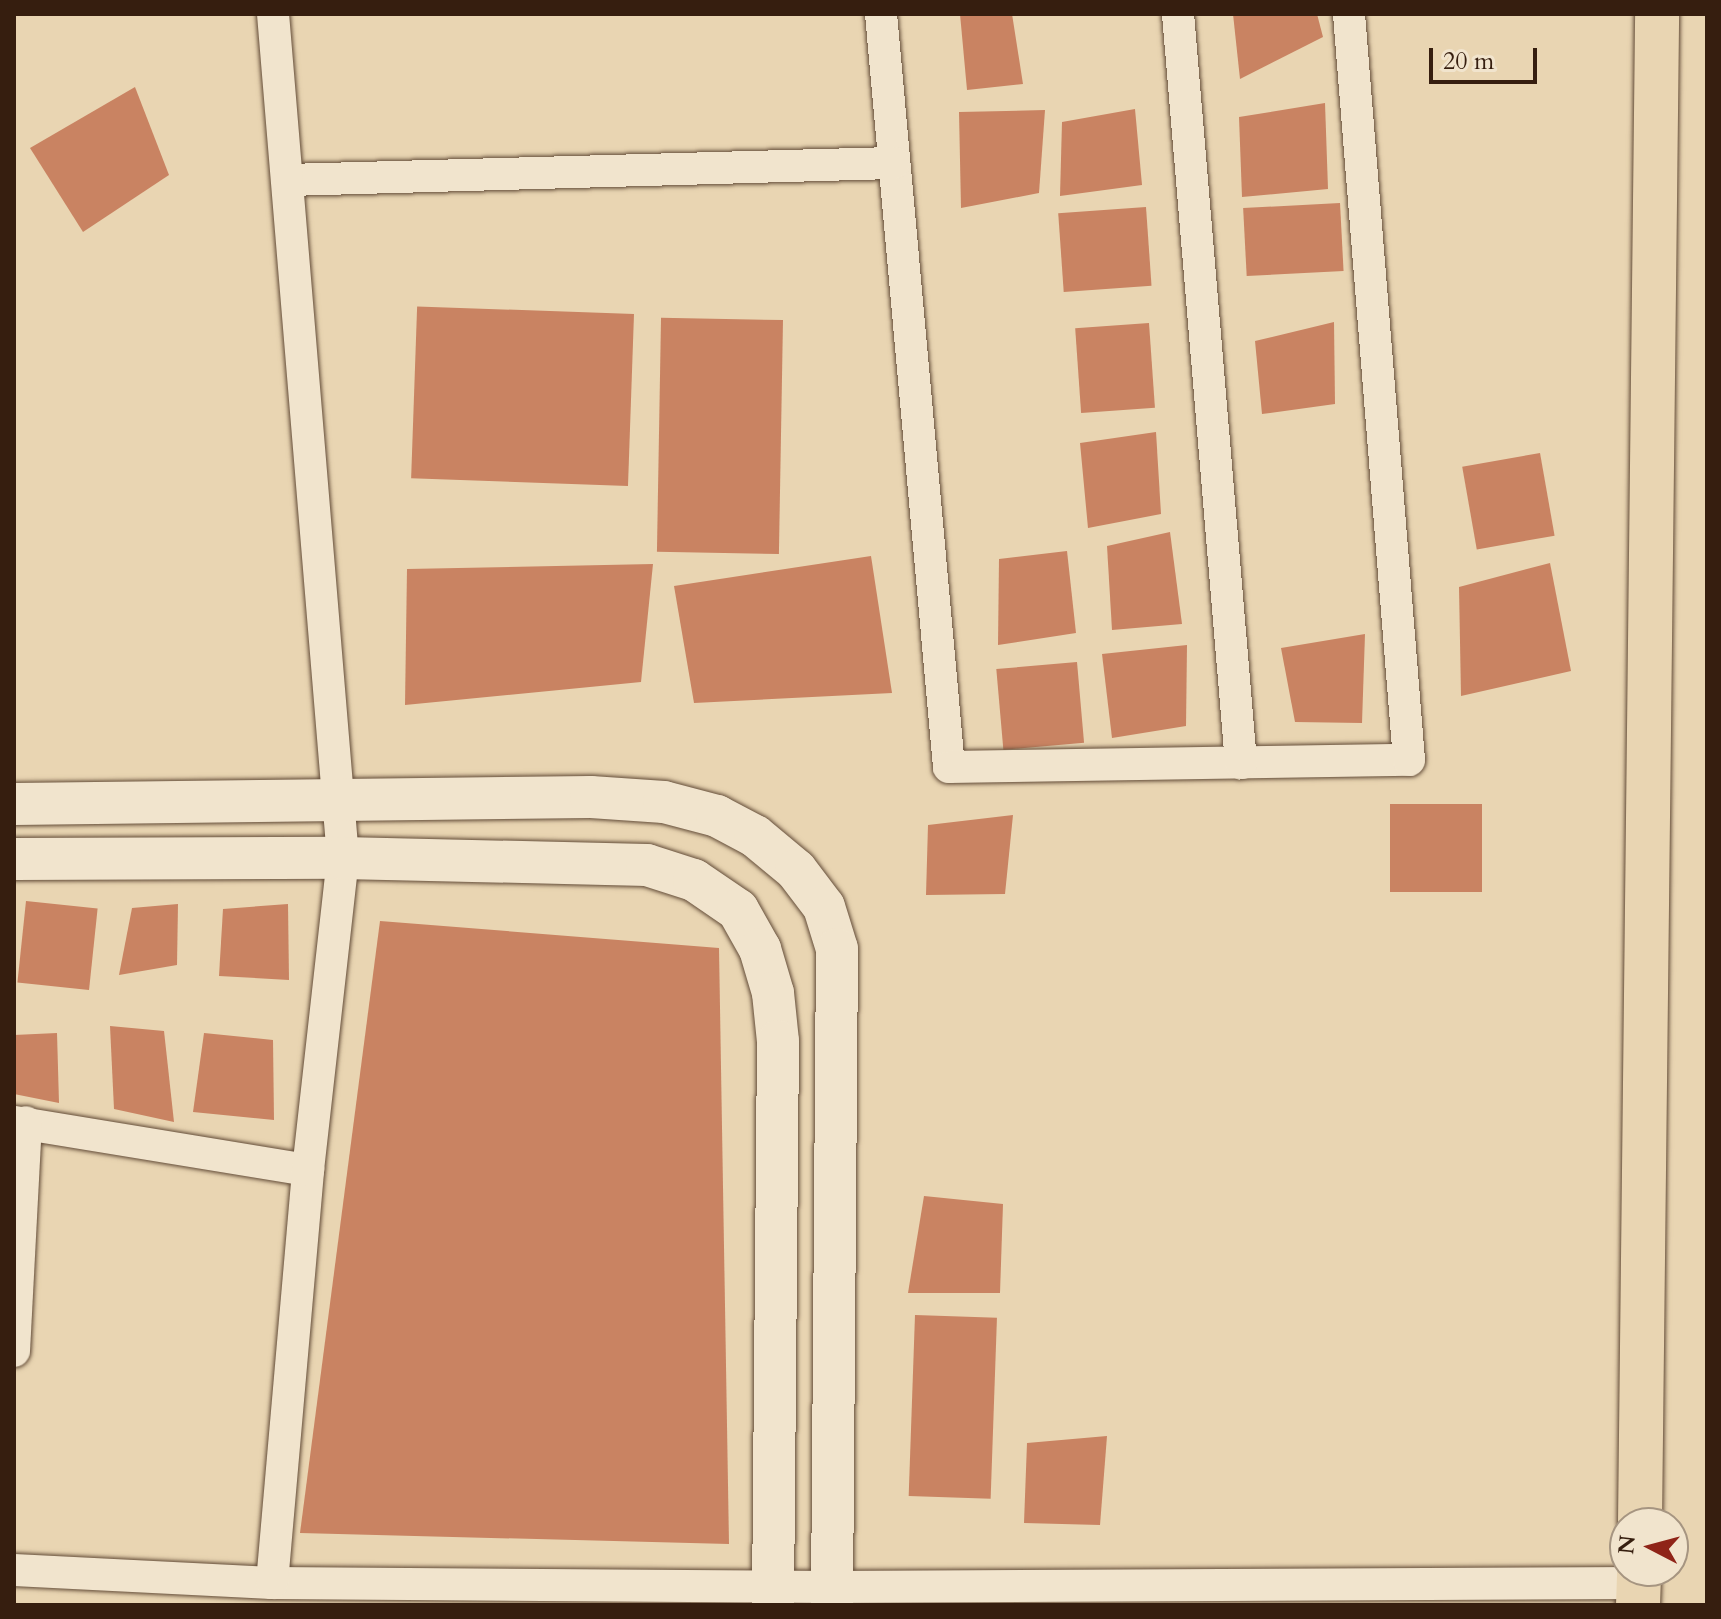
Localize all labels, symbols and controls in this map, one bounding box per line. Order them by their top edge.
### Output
scale bar [1433,32,1541,82]
text: 20 m [1443,45,1494,78]
north arrow [1609,1507,1689,1587]
text: N [1611,1534,1643,1556]

